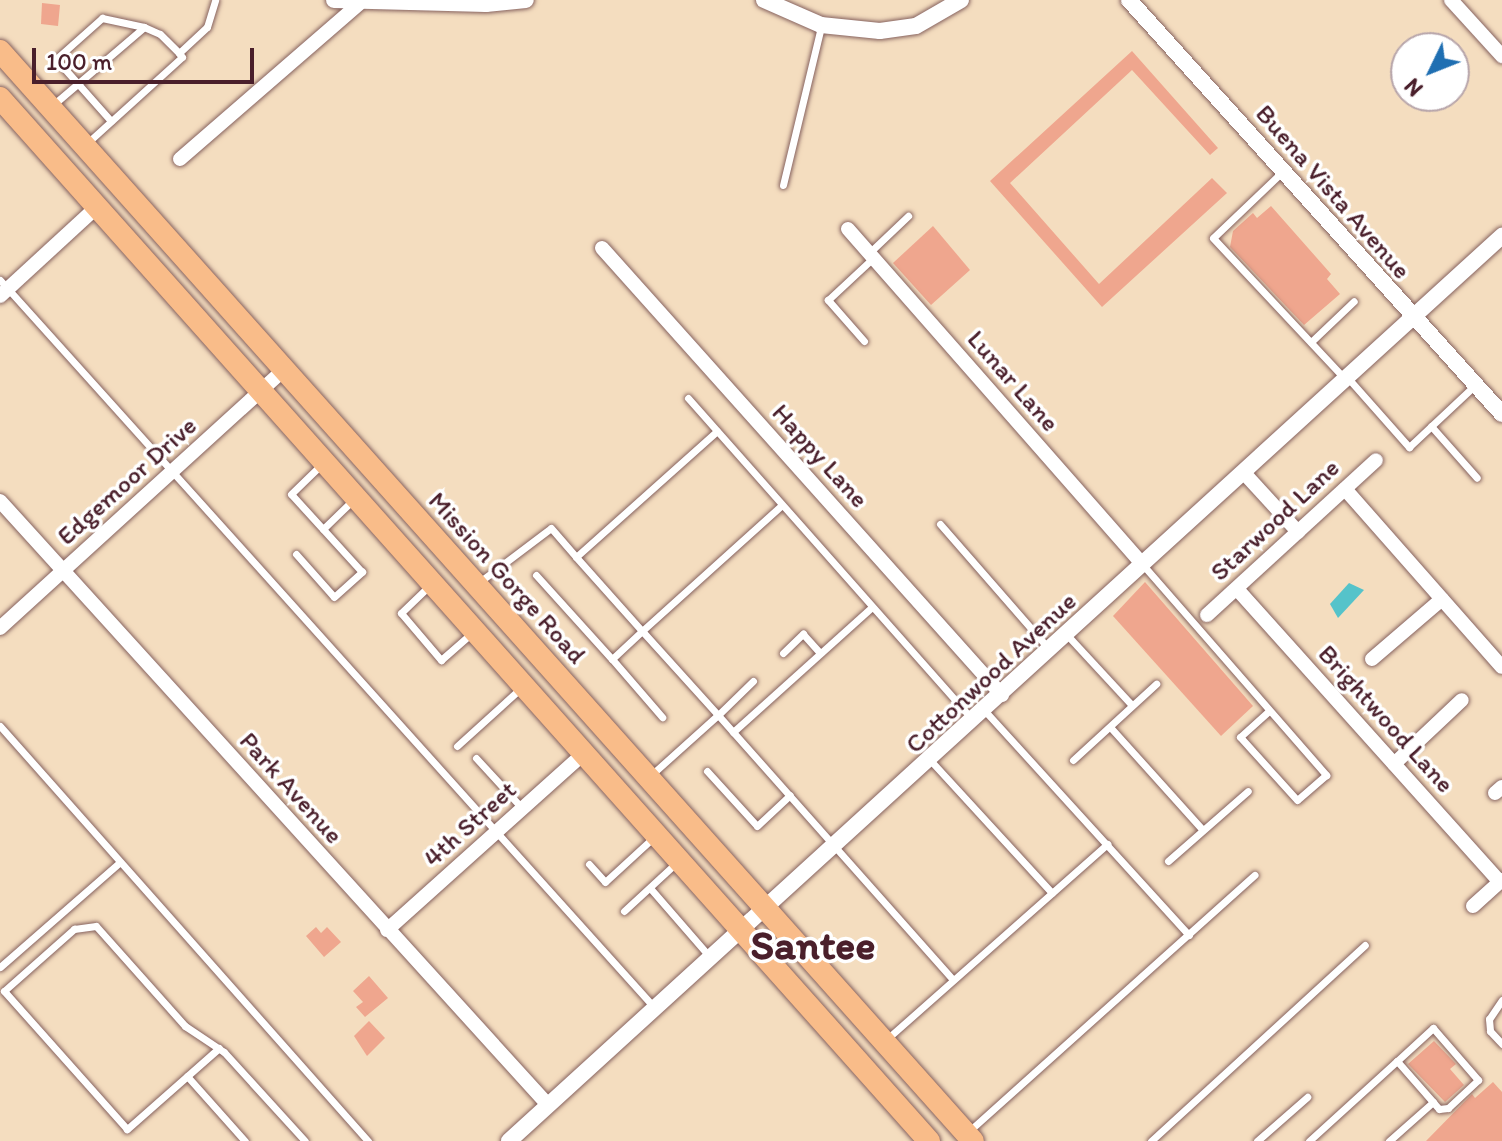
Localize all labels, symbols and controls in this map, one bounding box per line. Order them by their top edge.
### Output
scale bar [36,32,258,82]
north arrow [1390,32,1470,112]
text: 100 m [46,47,112,76]
text: N [1399,73,1428,102]
street label: Buena Vista Avenue [1249,98,1417,286]
street label: Lunar Lane [961,324,1065,438]
street label: Happy Lane [765,397,875,515]
street label: Edgemoor Drive [51,410,203,552]
street label: Starwood Lane [1204,452,1346,588]
street label: Mission Gorge Road [422,486,592,670]
street label: Cottonwood Avenue [899,586,1083,760]
street label: Brightwood Lane [1311,639,1461,799]
street label: Park Avenue [233,726,349,850]
street label: 4th Street [417,775,523,873]
district label: Santee [750,920,876,970]

